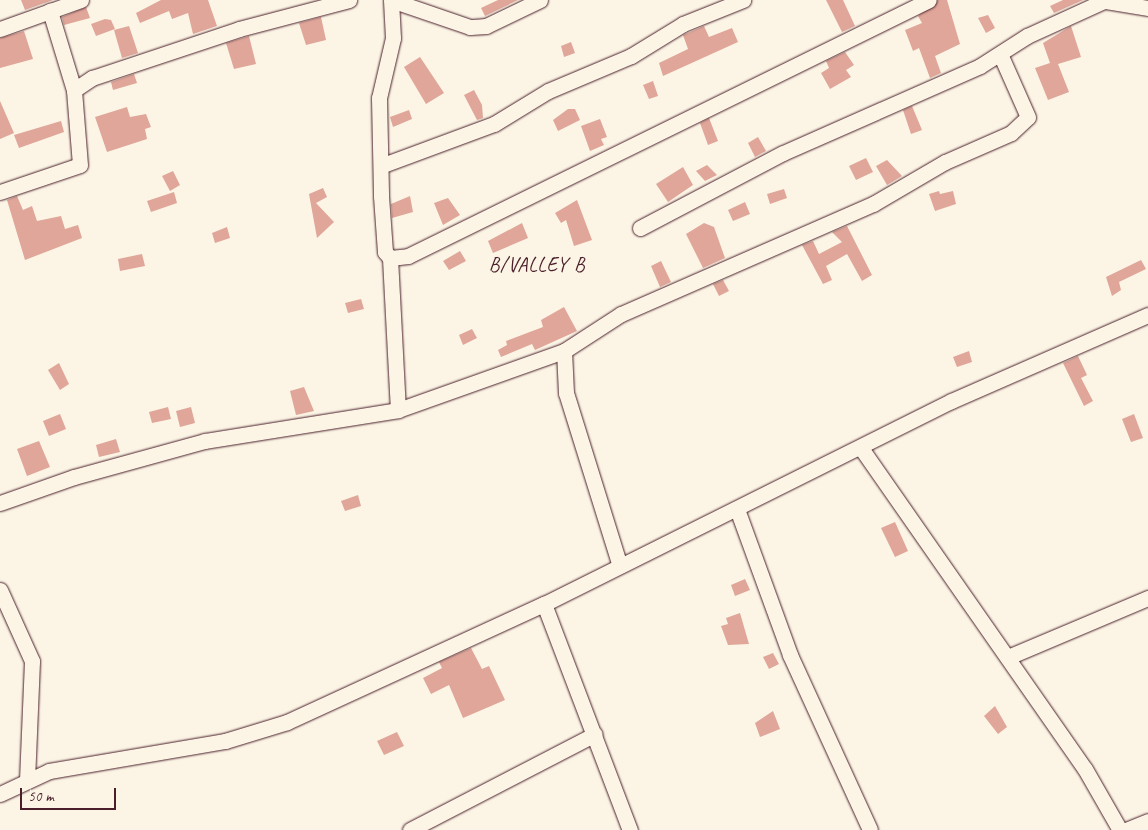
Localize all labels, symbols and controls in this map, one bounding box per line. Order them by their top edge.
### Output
district label: B/VALLEY B [488,252,586,276]
scale bar [22,778,119,810]
text: 50 m [28,787,54,806]

